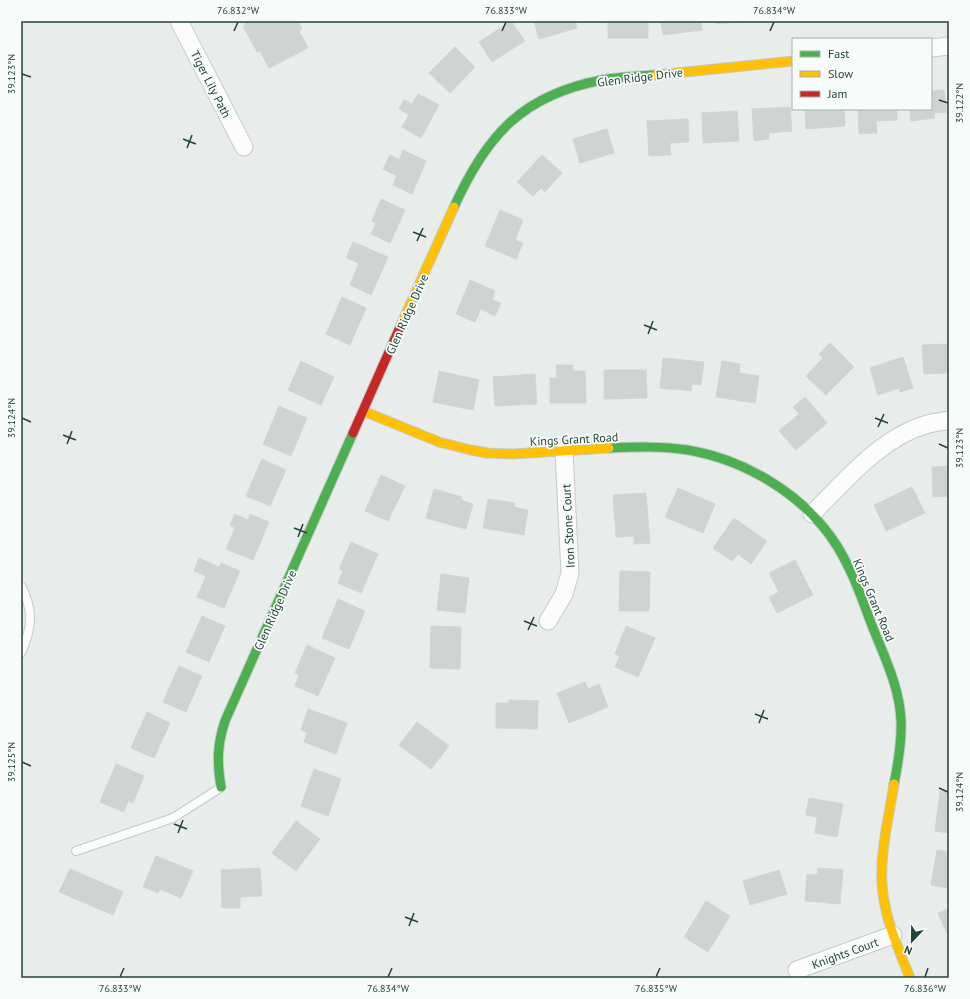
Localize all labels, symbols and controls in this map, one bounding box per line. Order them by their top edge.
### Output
text: 76.832°W [217,4,260,17]
text: 76.833°W [485,4,528,17]
text: 76.834°W [753,4,796,17]
legend [792,38,932,110]
text: Fast [828,46,849,61]
street label: Tiger Lily Path [188,48,234,120]
text: 39.123°N [5,54,18,94]
street label: Glen Ridge Drive [596,64,684,90]
text: Slow [828,66,853,81]
text: 39.122°N [953,83,966,123]
text: Jam [827,86,847,101]
street label: Glen Ridge Drive [383,272,431,356]
text: 39.124°N [5,398,18,438]
text: 39.123°N [953,428,966,468]
street label: Kings Grant Road [529,429,619,449]
street label: Iron Stone Court [558,484,578,568]
street label: Kings Grant Road [850,556,898,644]
street label: Glen Ridge Drive [251,568,299,652]
text: 39.125°N [5,742,18,782]
text: 39.124°N [953,772,966,812]
north arrow [892,921,932,961]
street label: Knights Court [810,934,880,972]
text: N [902,942,914,958]
text: 76.833°W [99,982,142,995]
text: 76.834°W [367,982,410,995]
text: 76.835°W [635,982,678,995]
text: 76.836°W [904,982,947,995]

